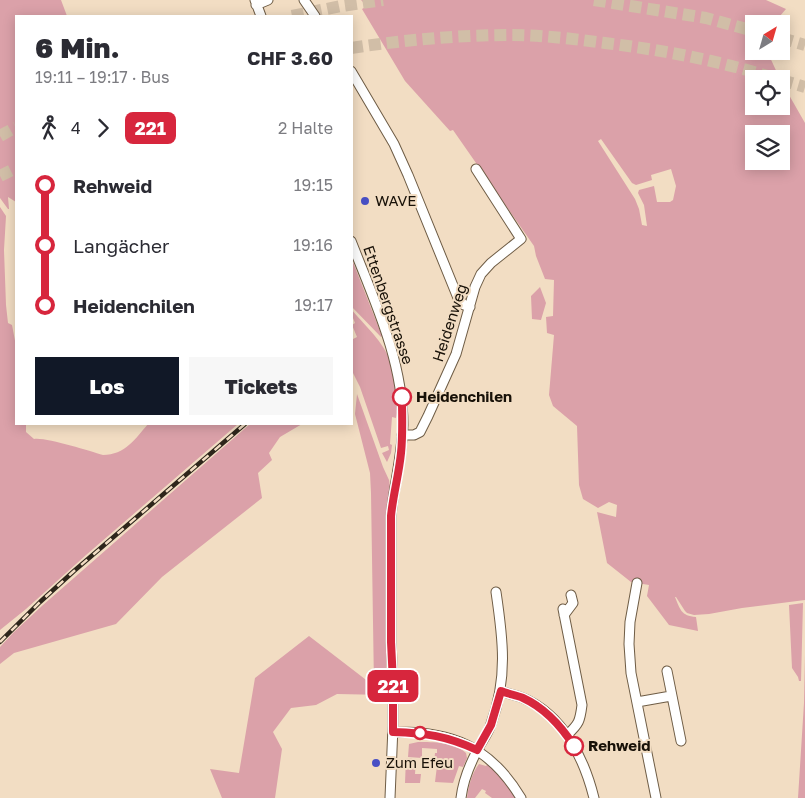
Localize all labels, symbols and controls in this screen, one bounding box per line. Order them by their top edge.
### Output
north arrow [745,15,790,60]
map controls [745,15,790,170]
text: 6 Min. [35,31,120,64]
text: CHF 3.60 [247,46,333,69]
text: 19:11 – 19:17 · Bus [35,67,169,87]
button: locate [745,70,790,115]
icon: walk [35,114,63,142]
icon: forward [89,114,117,142]
text: 221 [135,117,166,139]
text: 4 [71,118,81,138]
text: 2 Halte [278,118,333,138]
button: layers [745,125,790,170]
text: Rehweid [73,174,152,197]
text: 19:15 [294,175,333,195]
place label: WAVE [375,191,416,209]
marker: WAVE [359,195,371,207]
text: Langächer [73,234,169,257]
text: 19:16 [293,235,333,255]
street label: Ettenbergstrasse [360,243,418,367]
street label: Heidenweg [428,281,470,364]
text: Heidenchilen [73,294,195,317]
text: 19:17 [295,295,333,315]
button: Los [35,357,179,415]
button: Tickets [189,357,333,415]
marker: Heidenchilen [392,387,412,407]
place label: Heidenchilen [416,387,512,405]
line badge: 221 [364,670,422,702]
text: 221 [377,675,409,697]
unlabelled marker [413,726,427,740]
marker: Rehweid [564,736,584,756]
place label: Rehweid [588,736,651,754]
place label: Zum Efeu [386,753,453,771]
marker: Zum Efeu [370,757,382,769]

